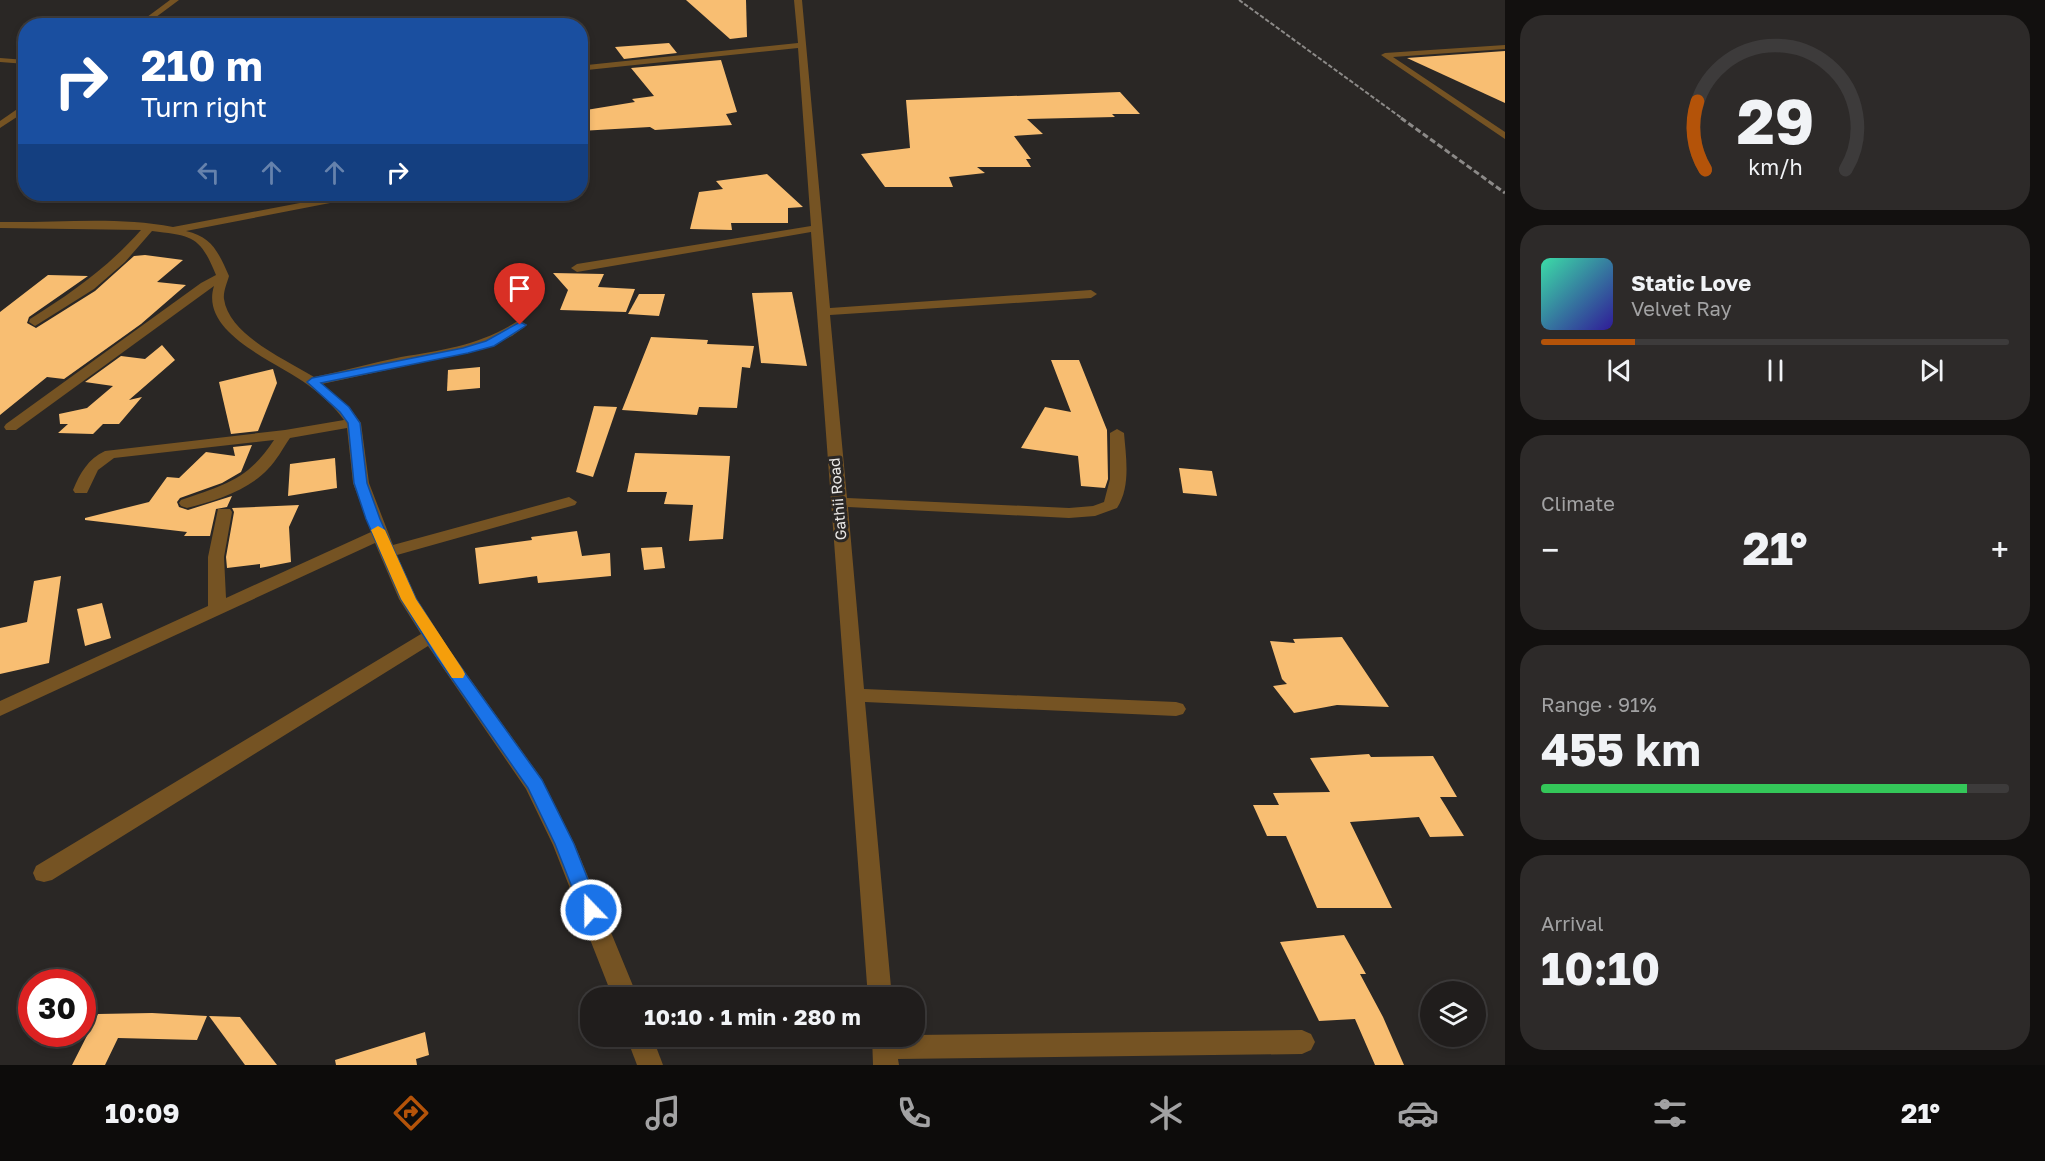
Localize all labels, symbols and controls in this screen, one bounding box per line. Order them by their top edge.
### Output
text: 210 m [141,40,263,90]
icon: right [42,42,120,120]
text: 29 [1736,83,1814,158]
text: Turn right [141,91,267,123]
text: km/h [1748,154,1802,180]
icon: left [192,156,225,189]
icon: ahead [255,156,288,189]
icon: ahead [318,156,351,189]
icon: right [381,156,414,189]
pin [494,263,545,325]
text: Static Love [1631,269,1751,296]
icon: arrive [503,272,536,305]
text: Velvet Ray [1631,296,1732,320]
icon: previous [1603,354,1636,387]
icon: pause [1759,354,1792,387]
icon: next [1915,354,1948,387]
street label: Gathii Road [824,457,850,541]
text: Climate [1541,491,1615,515]
text: 21° [1742,521,1808,575]
text: − [1541,530,1559,569]
text: + [1991,530,2009,569]
text: Range · 91% [1541,692,1657,716]
text: 455 km [1541,722,1701,776]
position arrow [559,878,623,942]
text: Arrival [1541,911,1604,935]
text: 10:10 [1541,941,1660,995]
speed limit sign: 30 [18,969,96,1047]
map controls [1420,981,1486,1047]
button: layers [1420,981,1486,1047]
text: 10:10 · 1 min · 280 m [644,1003,861,1030]
icon: directions [390,1092,432,1134]
icon: music [642,1092,684,1134]
icon: phone [893,1092,935,1134]
icon: climate [1145,1092,1187,1134]
icon: car [1397,1092,1439,1134]
icon: filters [1649,1092,1691,1134]
text: 10:09 [105,1097,180,1129]
text: 21° [1901,1097,1940,1129]

